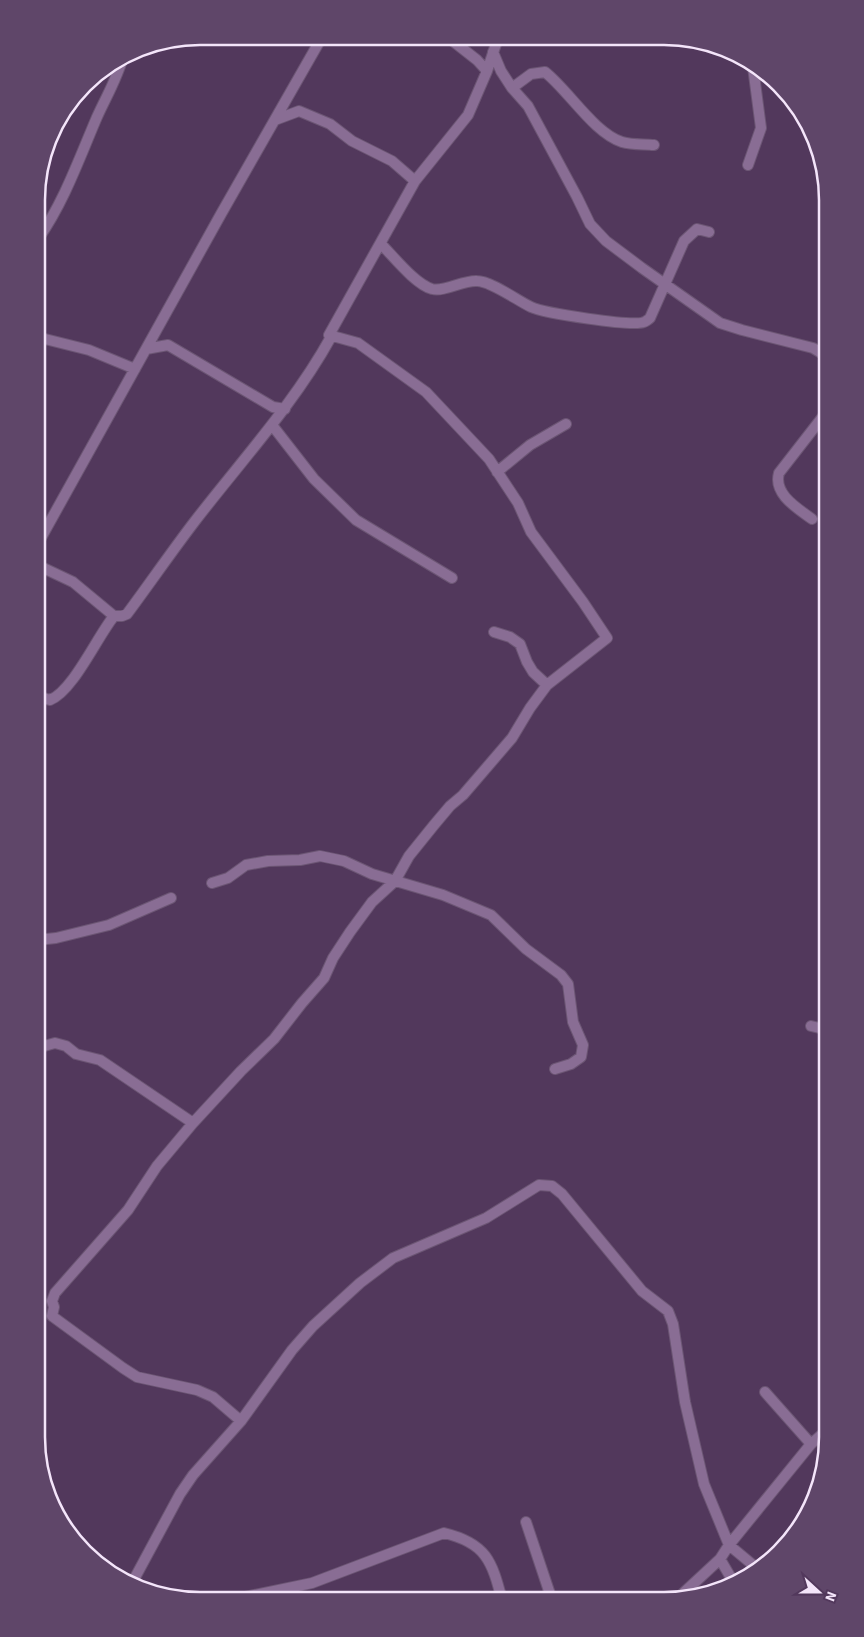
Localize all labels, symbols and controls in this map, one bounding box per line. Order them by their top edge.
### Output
north arrow [794,1567,844,1617]
text: N [819,1588,841,1604]

